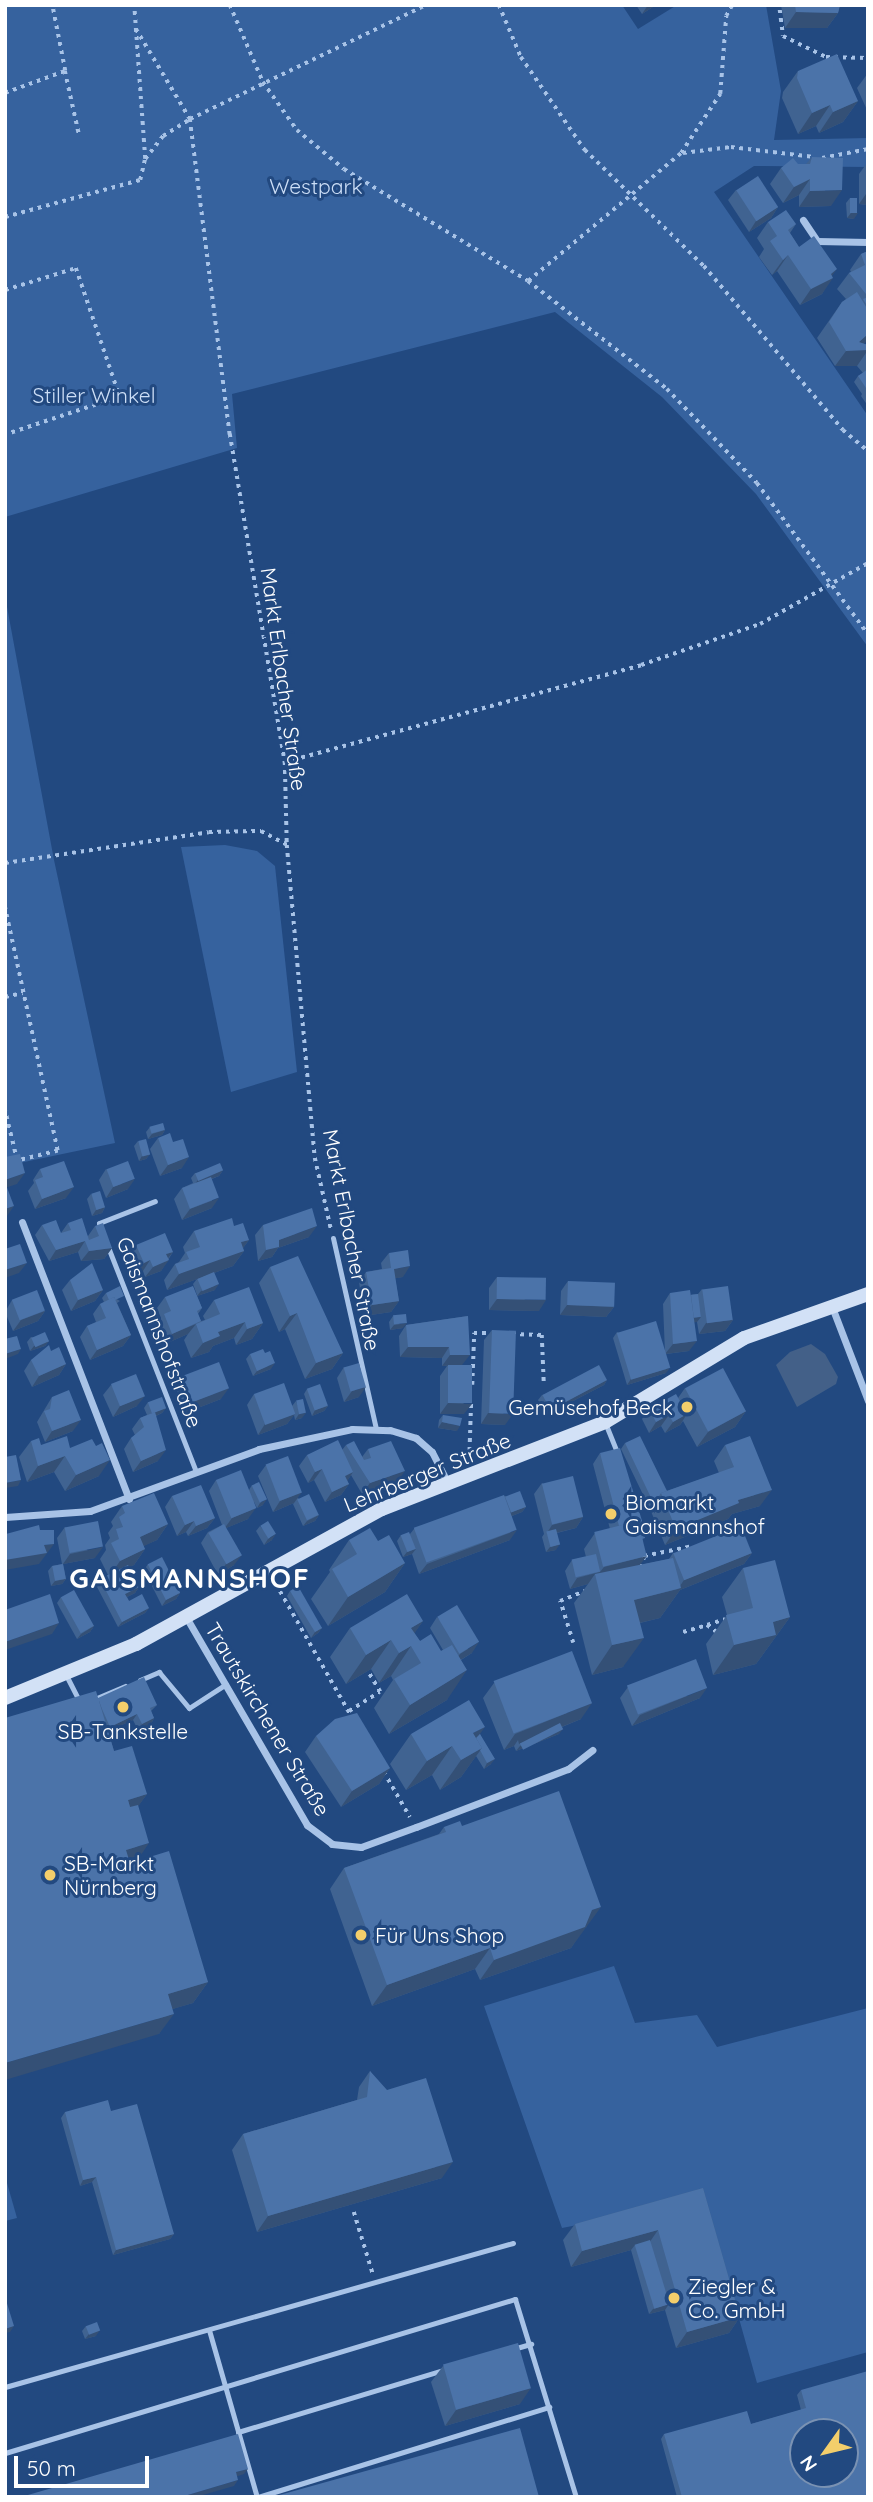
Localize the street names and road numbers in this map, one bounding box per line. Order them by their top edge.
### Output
street label: Markt Erlbacher Straße [256,566,312,792]
street label: Markt Erlbacher Straße [318,1127,386,1353]
street label: Gaismannshofstraße [112,1233,208,1431]
street label: Lehrberger Straße [340,1427,514,1517]
street label: Trautskirchener Straße [200,1618,336,1820]

